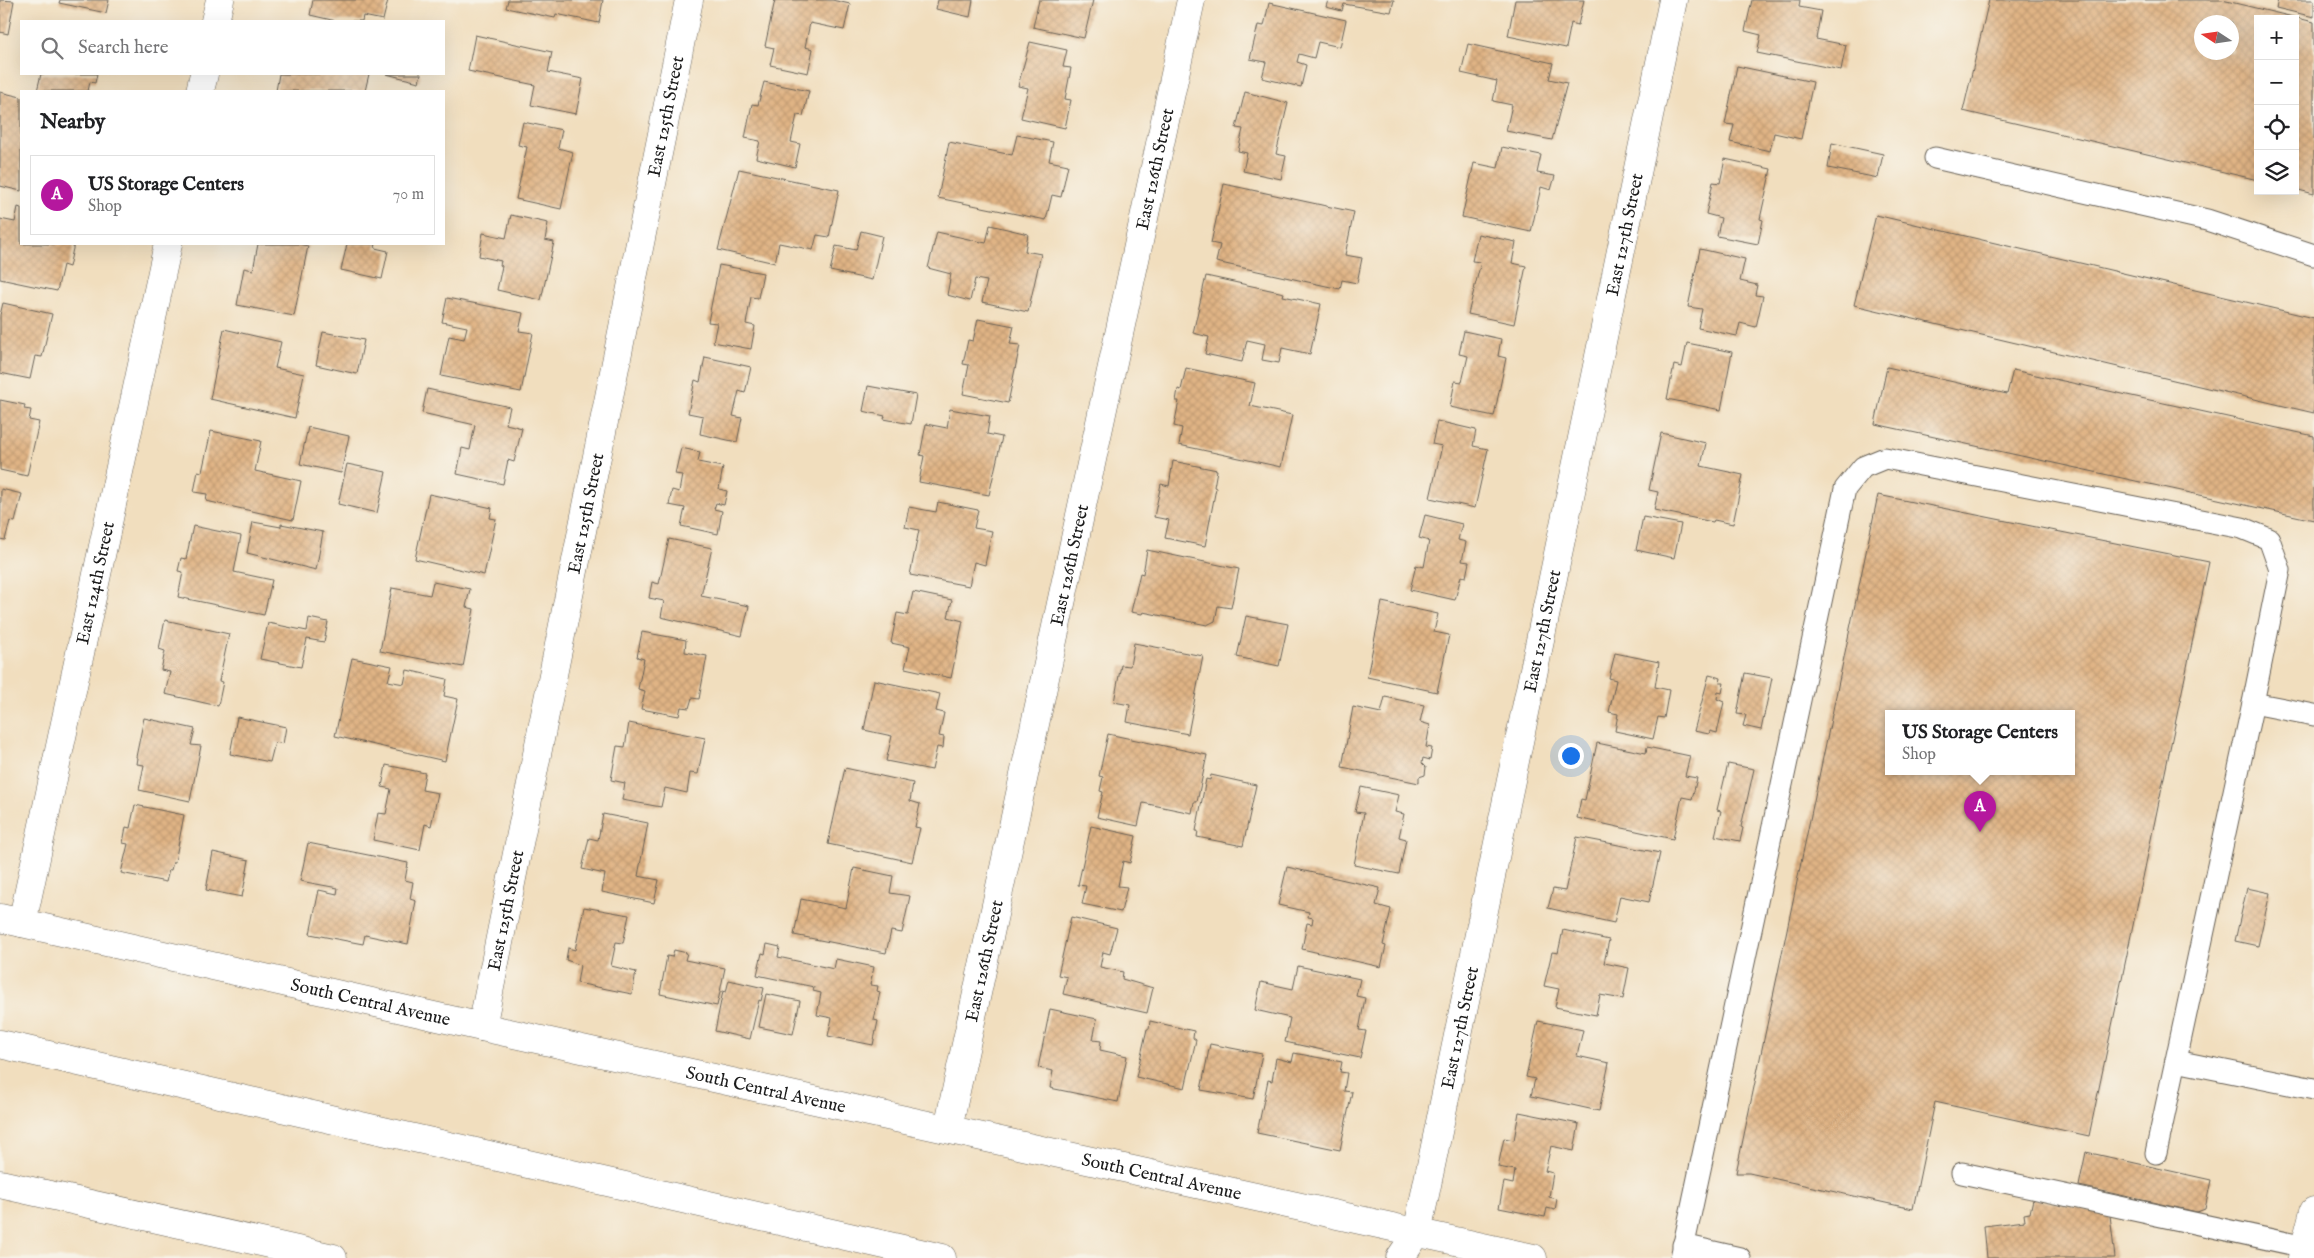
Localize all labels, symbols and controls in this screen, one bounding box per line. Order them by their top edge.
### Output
north arrow [2194,15,2239,60]
map controls [2254,15,2299,195]
button: + [2254,15,2299,60]
search box [20,20,445,75]
icon: search [38,34,66,62]
text: Search here [78,36,169,60]
street label: East 125th Street [644,54,690,179]
button: − [2254,60,2299,105]
button: locate [2254,105,2299,150]
street label: East 126th Street [1132,106,1180,232]
text: Nearby [40,109,105,136]
button: layers [2254,150,2299,195]
street label: East 127th Street [1602,171,1650,298]
text: US Storage Centers [88,173,244,197]
text: A [52,185,62,205]
text: 70 m [393,185,424,205]
text: Shop [88,197,122,217]
street label: East 125th Street [564,451,610,576]
street label: East 126th Street [1046,502,1095,628]
street label: East 124th Street [72,519,121,647]
street label: East 127th Street [1520,568,1567,695]
popup [1885,710,2075,775]
text: US Storage Centers [1902,721,2058,745]
your location [1558,743,1584,769]
text: Shop [1902,745,1936,765]
pin: A [1964,791,1996,832]
street label: East 125th Street [484,848,530,973]
street label: East 126th Street [961,898,1010,1024]
street label: East 127th Street [1437,965,1485,1091]
street label: South Central Avenue [288,974,452,1032]
street label: South Central Avenue [684,1062,848,1120]
street label: South Central Avenue [1079,1149,1243,1207]

